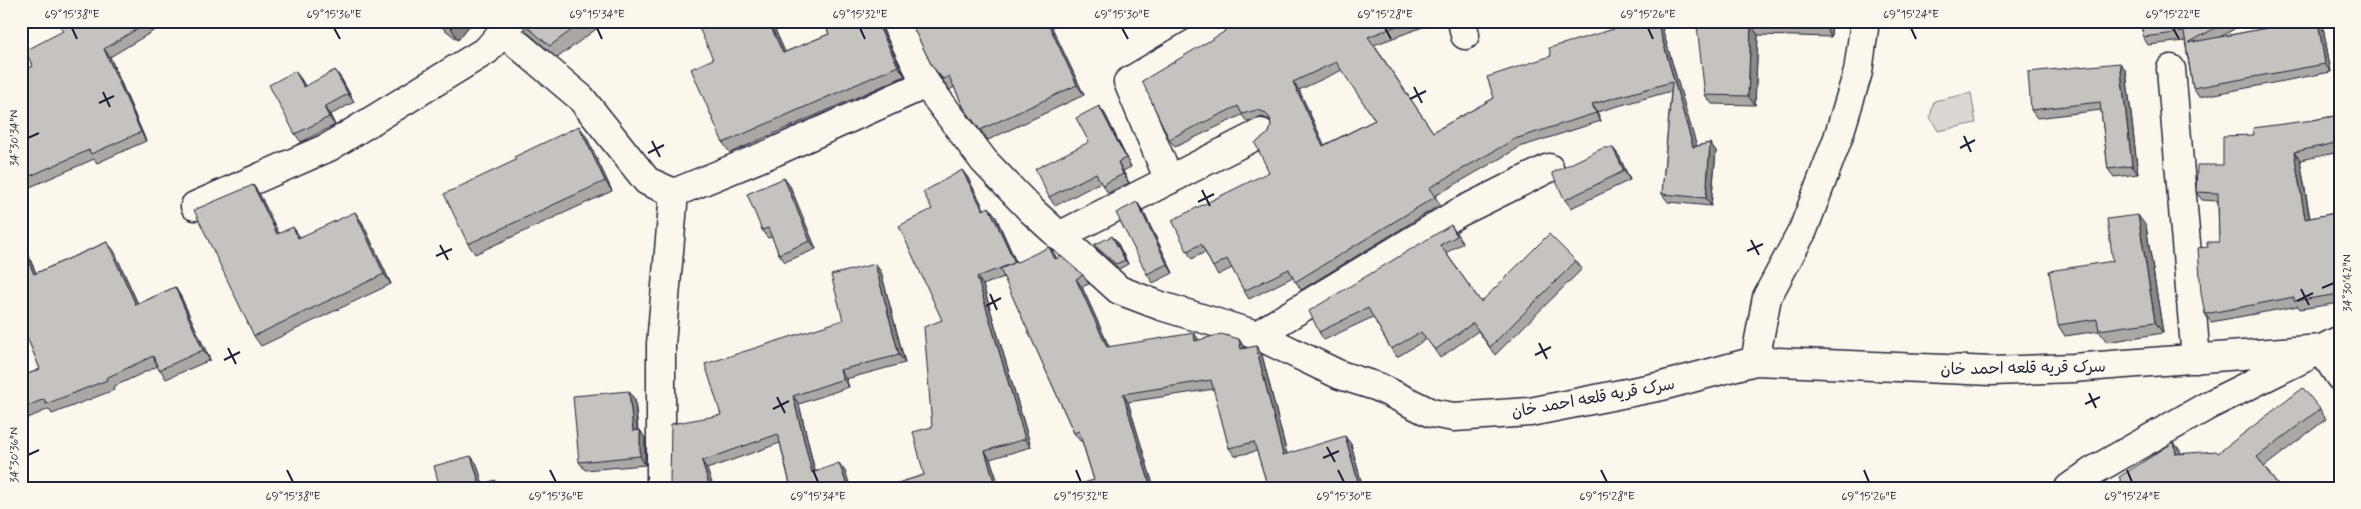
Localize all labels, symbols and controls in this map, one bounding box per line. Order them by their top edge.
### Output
text: 69°15'38"E [44,7,100,23]
text: 69°15'36"E [306,7,362,23]
text: 69°15'34"E [569,7,625,23]
text: 69°15'32"E [833,7,887,23]
text: 69°15'30"E [1094,7,1150,23]
text: 69°15'28"E [1357,7,1413,23]
text: 69°15'26"E [1620,7,1676,23]
text: 69°15'24"E [1883,7,1939,23]
text: 69°15'22"E [2145,7,2201,23]
text: 34°30'34"N [7,110,23,166]
text: 34°30'42"N [2340,254,2356,312]
street label: سرک قریه قلعه احمد خان [1940,357,2106,380]
street label: سرک قریه قلعه احمد خان [1510,374,1677,423]
text: 34°30'36"N [7,427,23,483]
text: 69°15'38"E [265,489,321,505]
text: 69°15'36"E [528,489,584,505]
text: 69°15'34"E [790,489,846,505]
text: 69°15'32"E [1054,489,1108,505]
text: 69°15'30"E [1316,489,1372,505]
text: 69°15'28"E [1579,489,1635,505]
text: 69°15'26"E [1841,489,1897,505]
text: 69°15'24"E [2104,489,2160,505]

